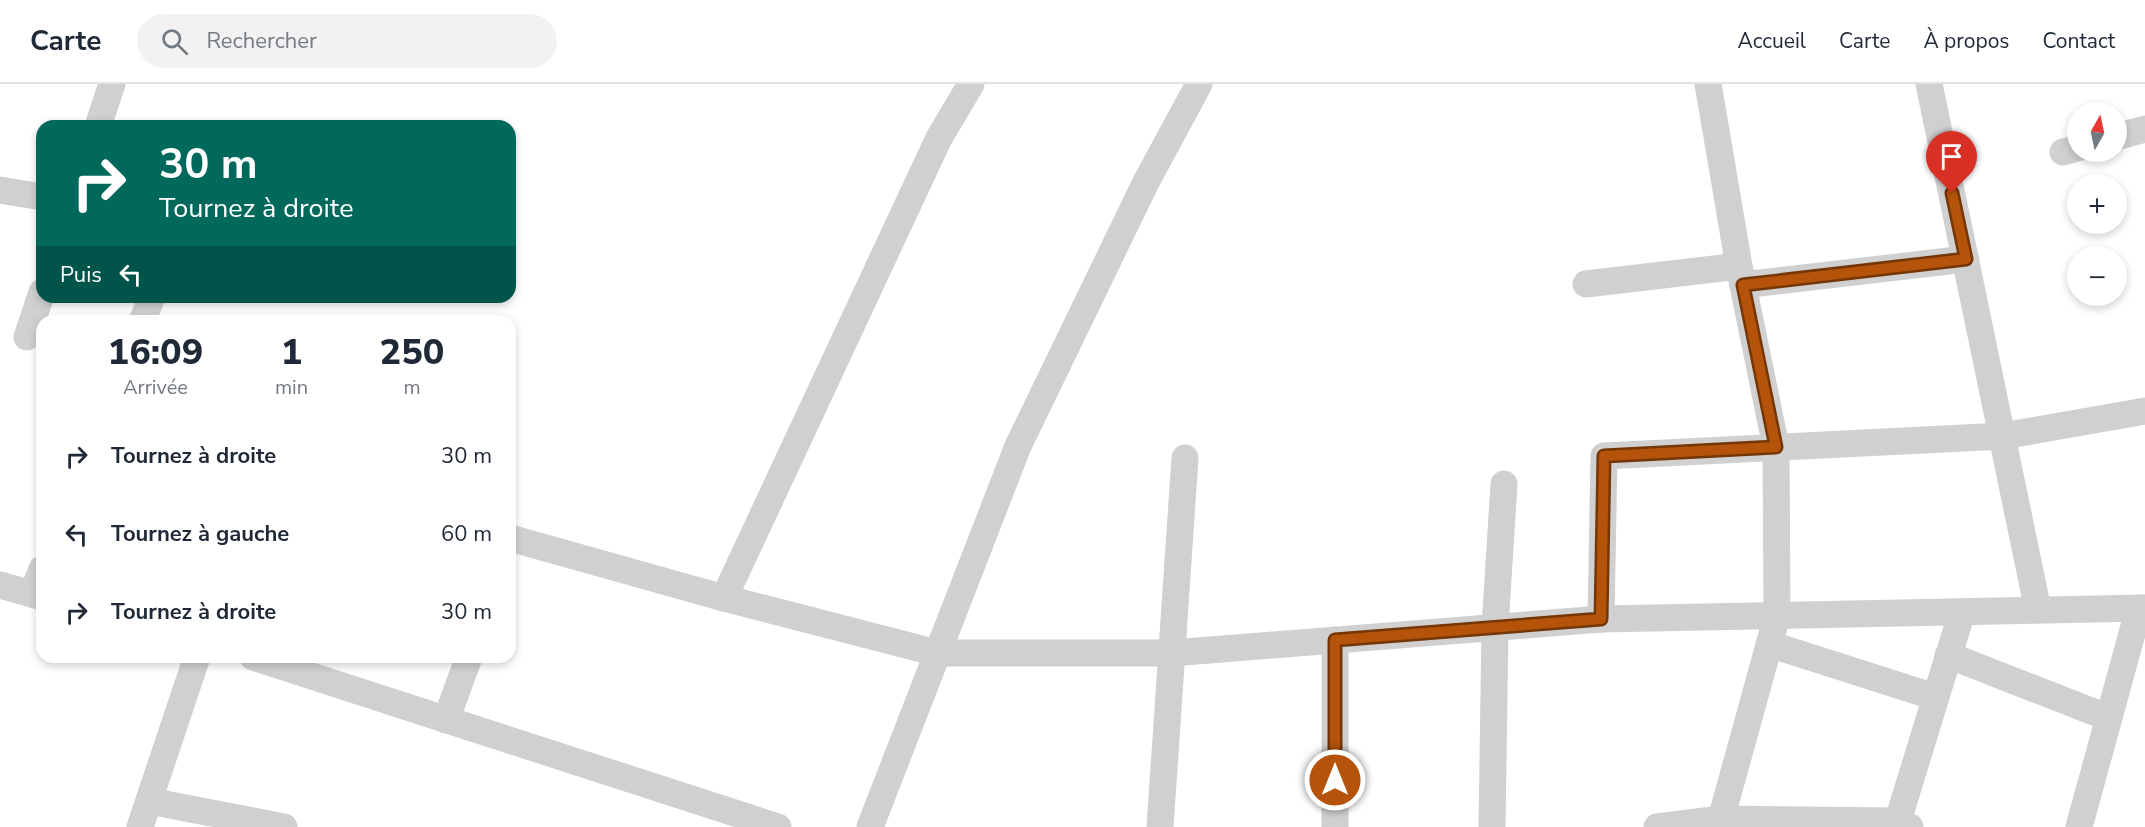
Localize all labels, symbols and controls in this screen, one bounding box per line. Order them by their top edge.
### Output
search box [137,14,557,68]
text: Carte [30,22,101,60]
icon: search [158,25,191,58]
text: Rechercher [206,26,317,56]
text: Accueil [1737,27,1806,55]
text: Carte [1839,27,1890,55]
text: À propos [1923,27,2009,55]
text: Contact [2042,27,2115,55]
north arrow [2067,102,2127,162]
map controls [2067,102,2127,306]
pin [1926,131,1977,193]
text: 30 m [159,136,258,193]
icon: arrive [1935,140,1968,173]
icon: right [60,144,138,222]
button: + [2067,174,2127,234]
text: Tournez à droite [159,190,354,227]
button: − [2067,246,2127,306]
icon: left [114,258,147,291]
text: Puis [60,260,102,290]
text: 16:09 [108,328,203,377]
text: 1 [281,328,302,377]
text: 250 [380,328,444,377]
text: Arrivée [123,374,188,401]
text: min [275,374,308,401]
text: m [403,374,421,401]
icon: right [60,440,93,473]
text: Tournez à droite [111,441,276,471]
text: 30 m [441,441,492,471]
icon: left [60,518,93,551]
text: Tournez à gauche [111,519,289,549]
text: 60 m [441,519,492,549]
icon: right [60,596,93,629]
text: Tournez à droite [111,597,276,627]
text: 30 m [441,597,492,627]
position arrow [1303,748,1367,812]

